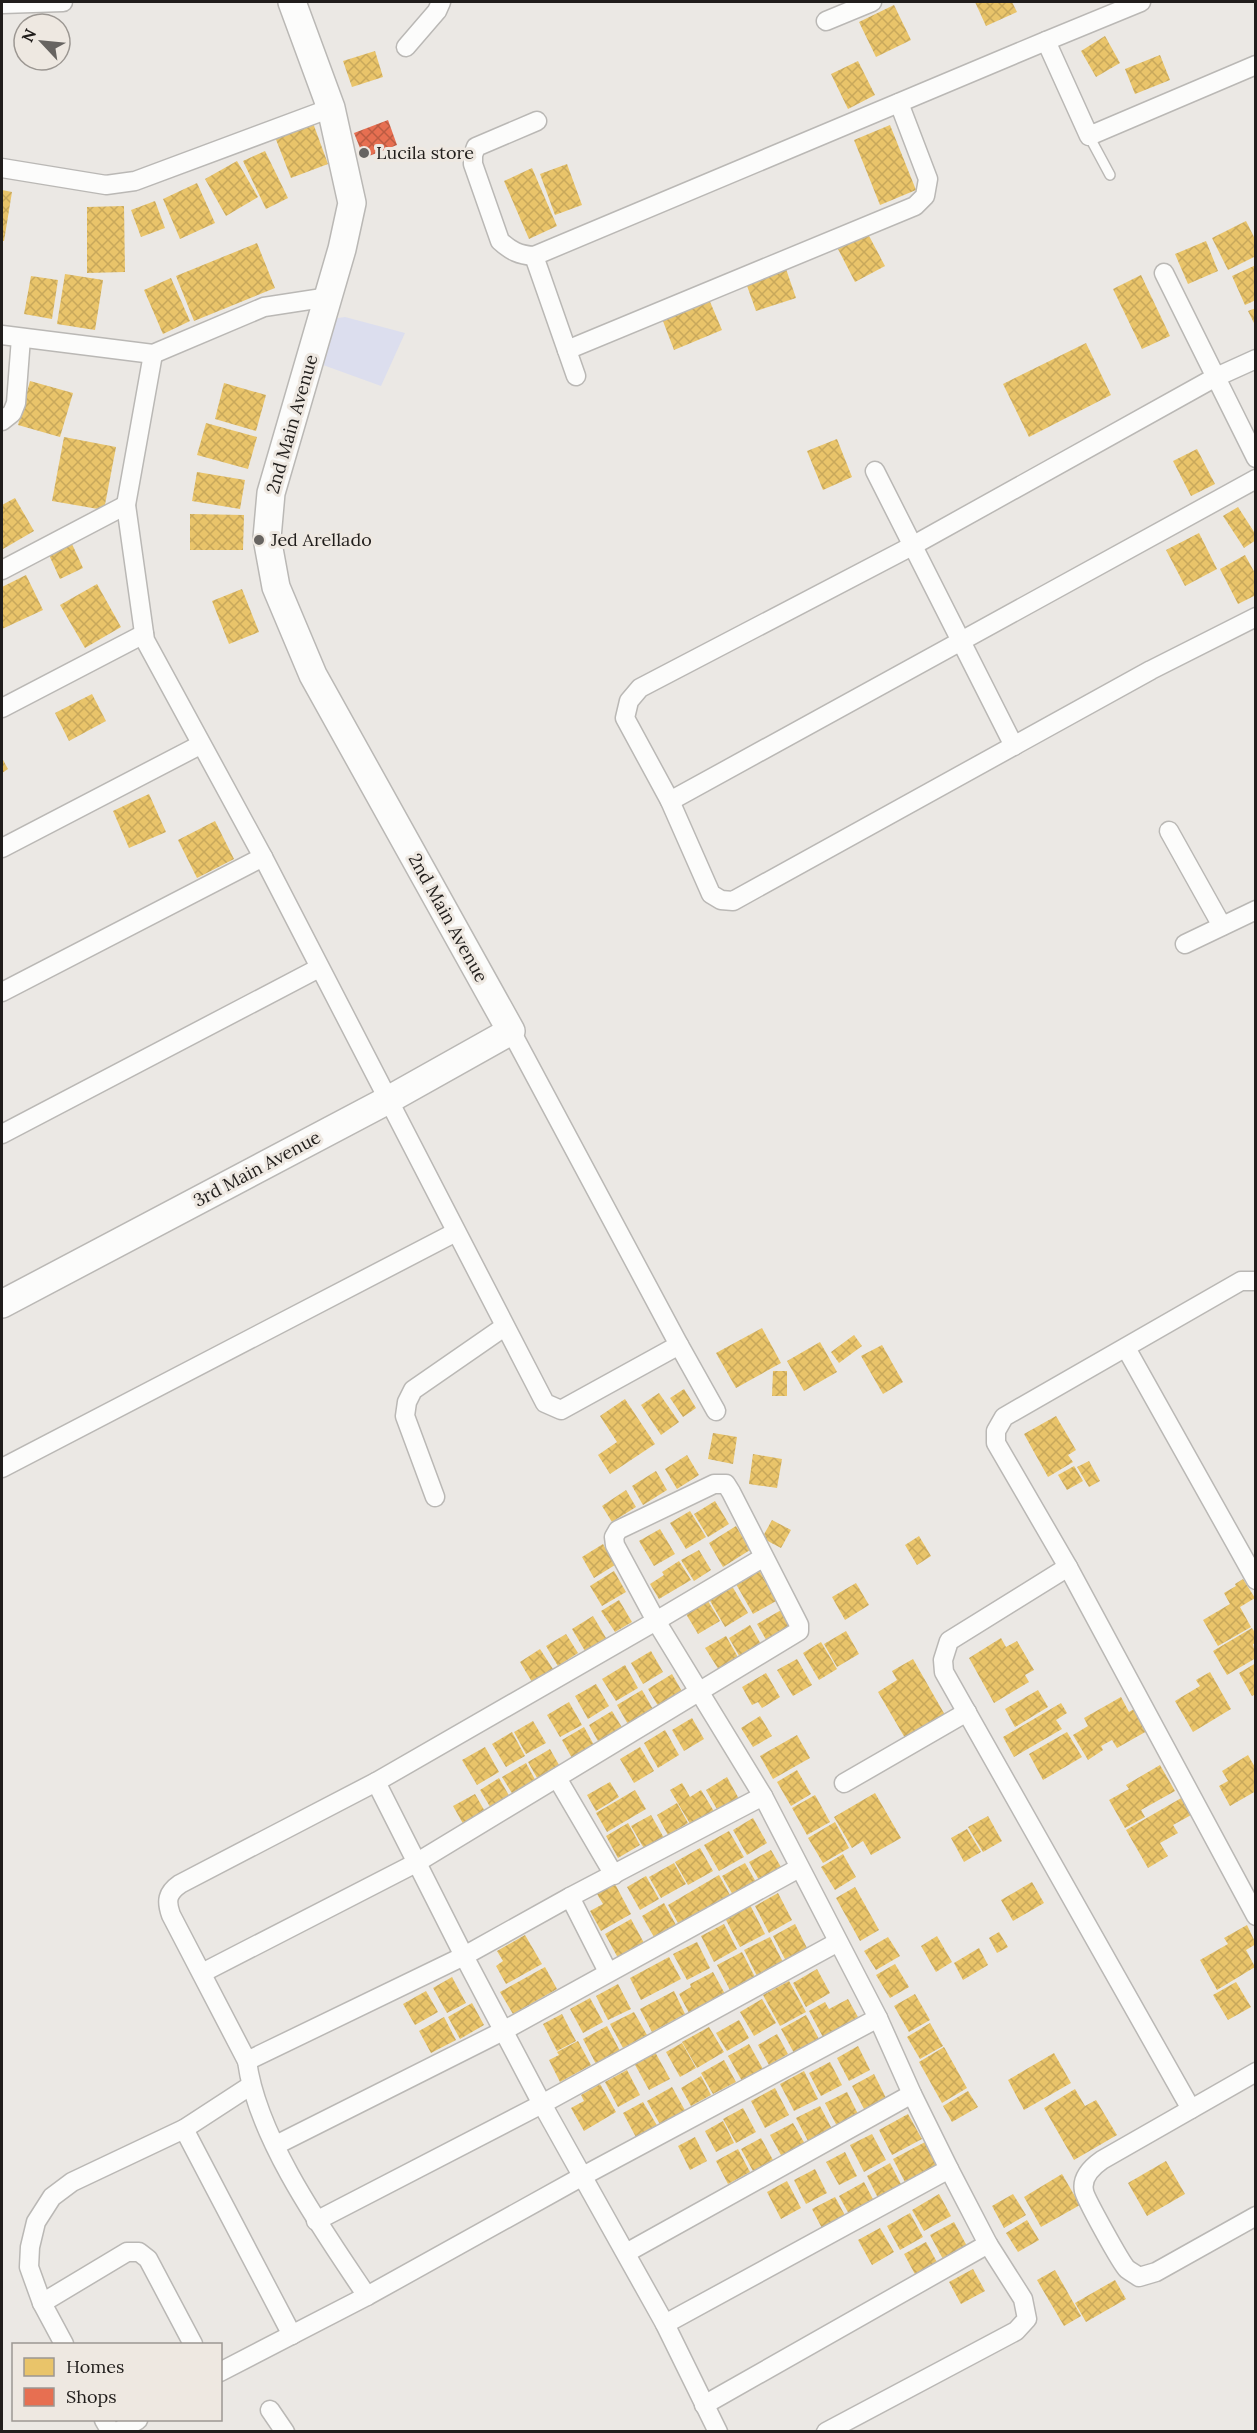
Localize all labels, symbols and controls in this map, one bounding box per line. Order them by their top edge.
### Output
north arrow [12,12,72,72]
text: N [17,25,40,45]
place label: Lucila store [376,141,474,164]
marker: Lucila store [357,146,371,160]
street label: 2nd Main Avenue [261,351,322,496]
place label: Jed Arellado [270,528,372,551]
marker: Jed Arellado [252,533,266,547]
street label: 2nd Main Avenue [404,849,493,986]
street label: 3rd Main Avenue [189,1125,325,1212]
legend [12,2343,222,2421]
text: Homes [66,2355,124,2378]
text: Shops [66,2385,117,2408]

